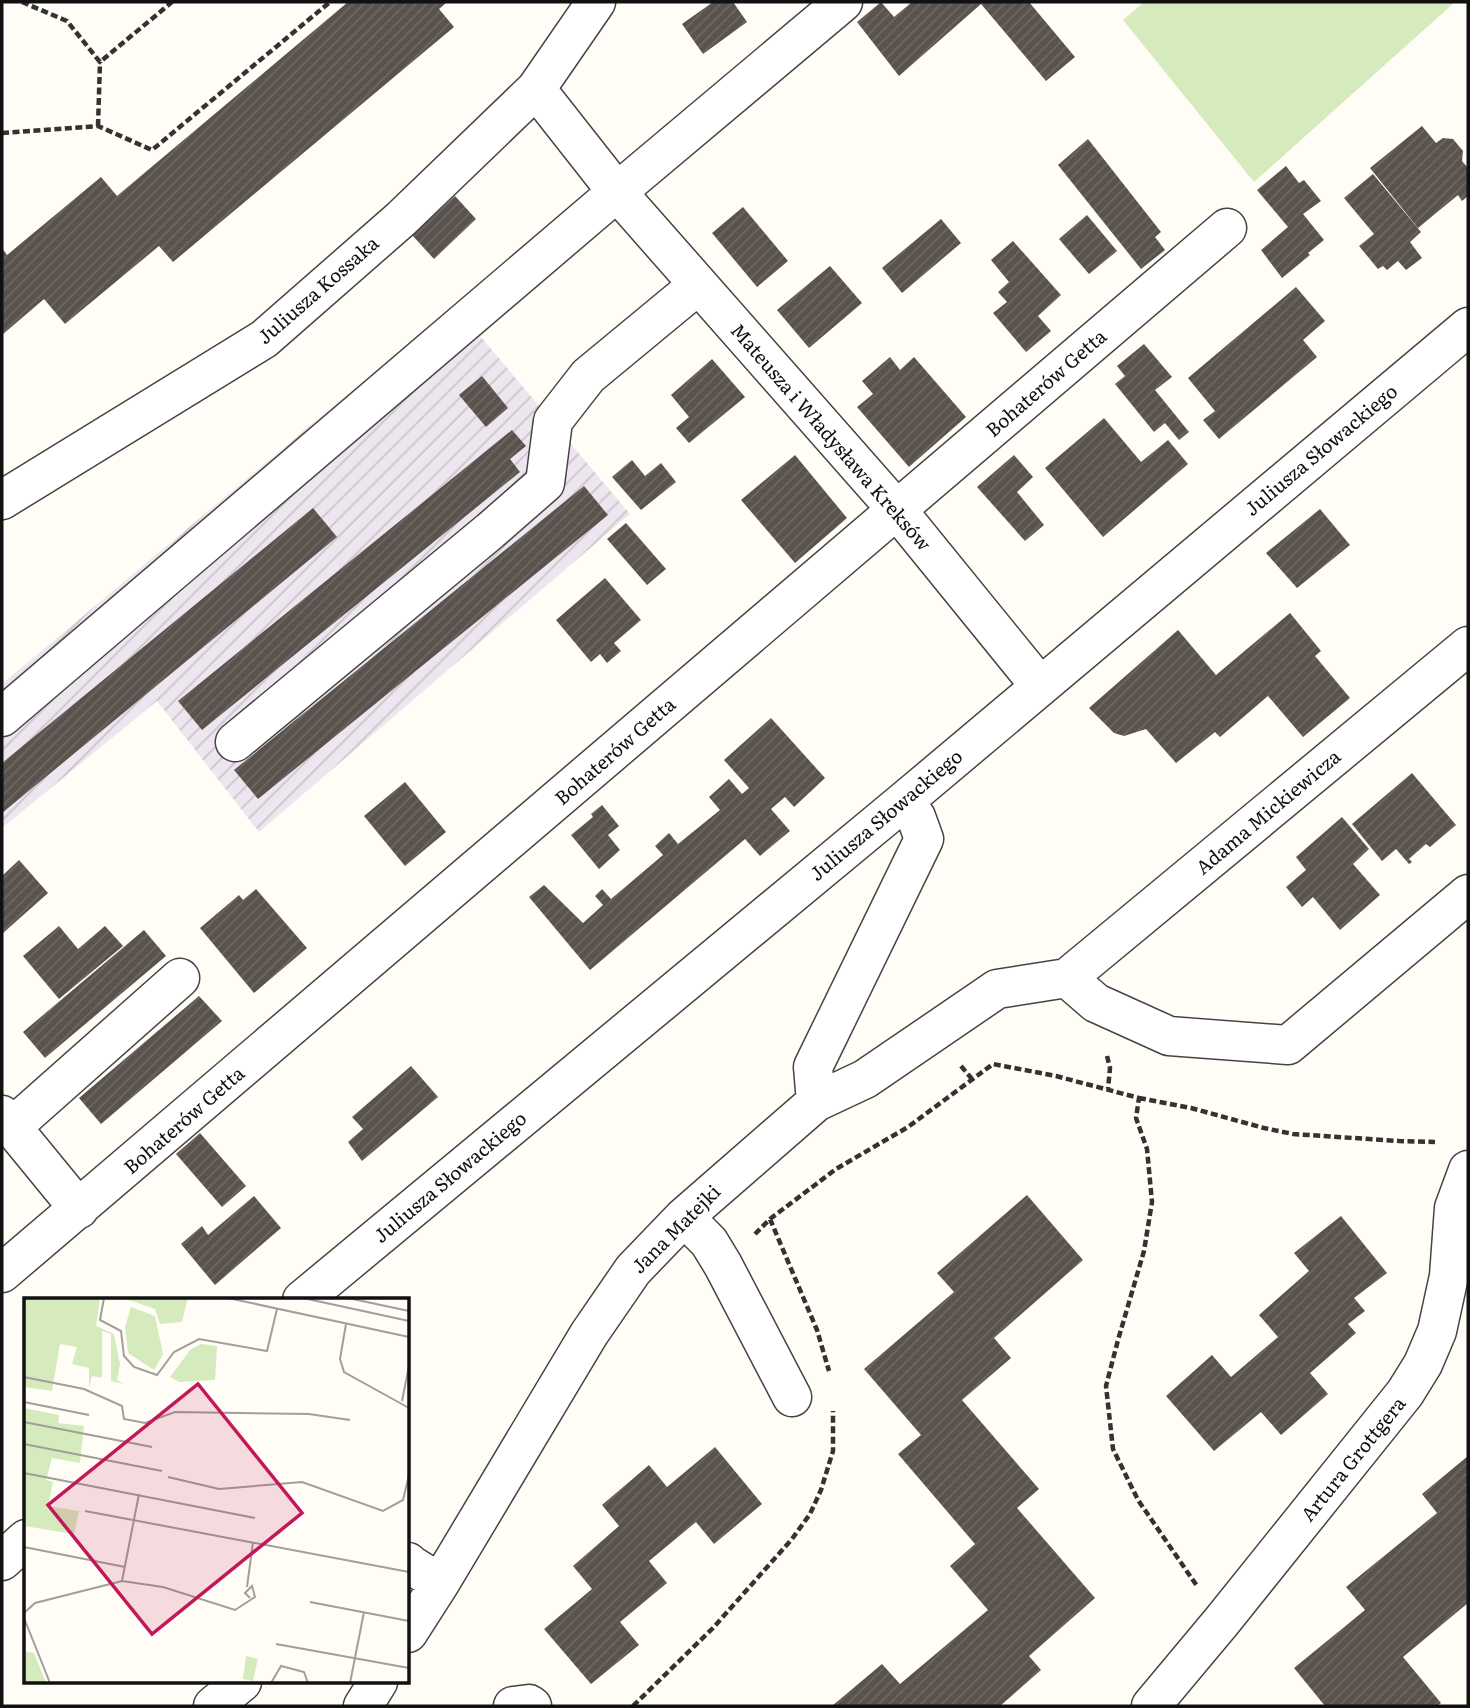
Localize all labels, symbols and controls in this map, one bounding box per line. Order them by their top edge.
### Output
street label: Juliusza Kossaka [251,228,385,350]
street label: Mateusza i Władysława Kreksów [725,317,939,557]
street label: Bohaterów Getta [979,321,1112,443]
street label: Juliusza Słowackiego [1238,377,1403,522]
street label: Bohaterów Getta [548,689,681,811]
street label: Juliusza Słowackiego [803,742,968,887]
street label: Adama Mickiewicza [1189,742,1347,880]
street label: Bohaterów Getta [117,1058,250,1180]
street label: Juliusza Słowackiego [367,1104,532,1249]
street label: Jana Matejki [624,1177,726,1279]
inset map [24,1298,410,1684]
street label: Artura Grottgera [1293,1389,1412,1527]

